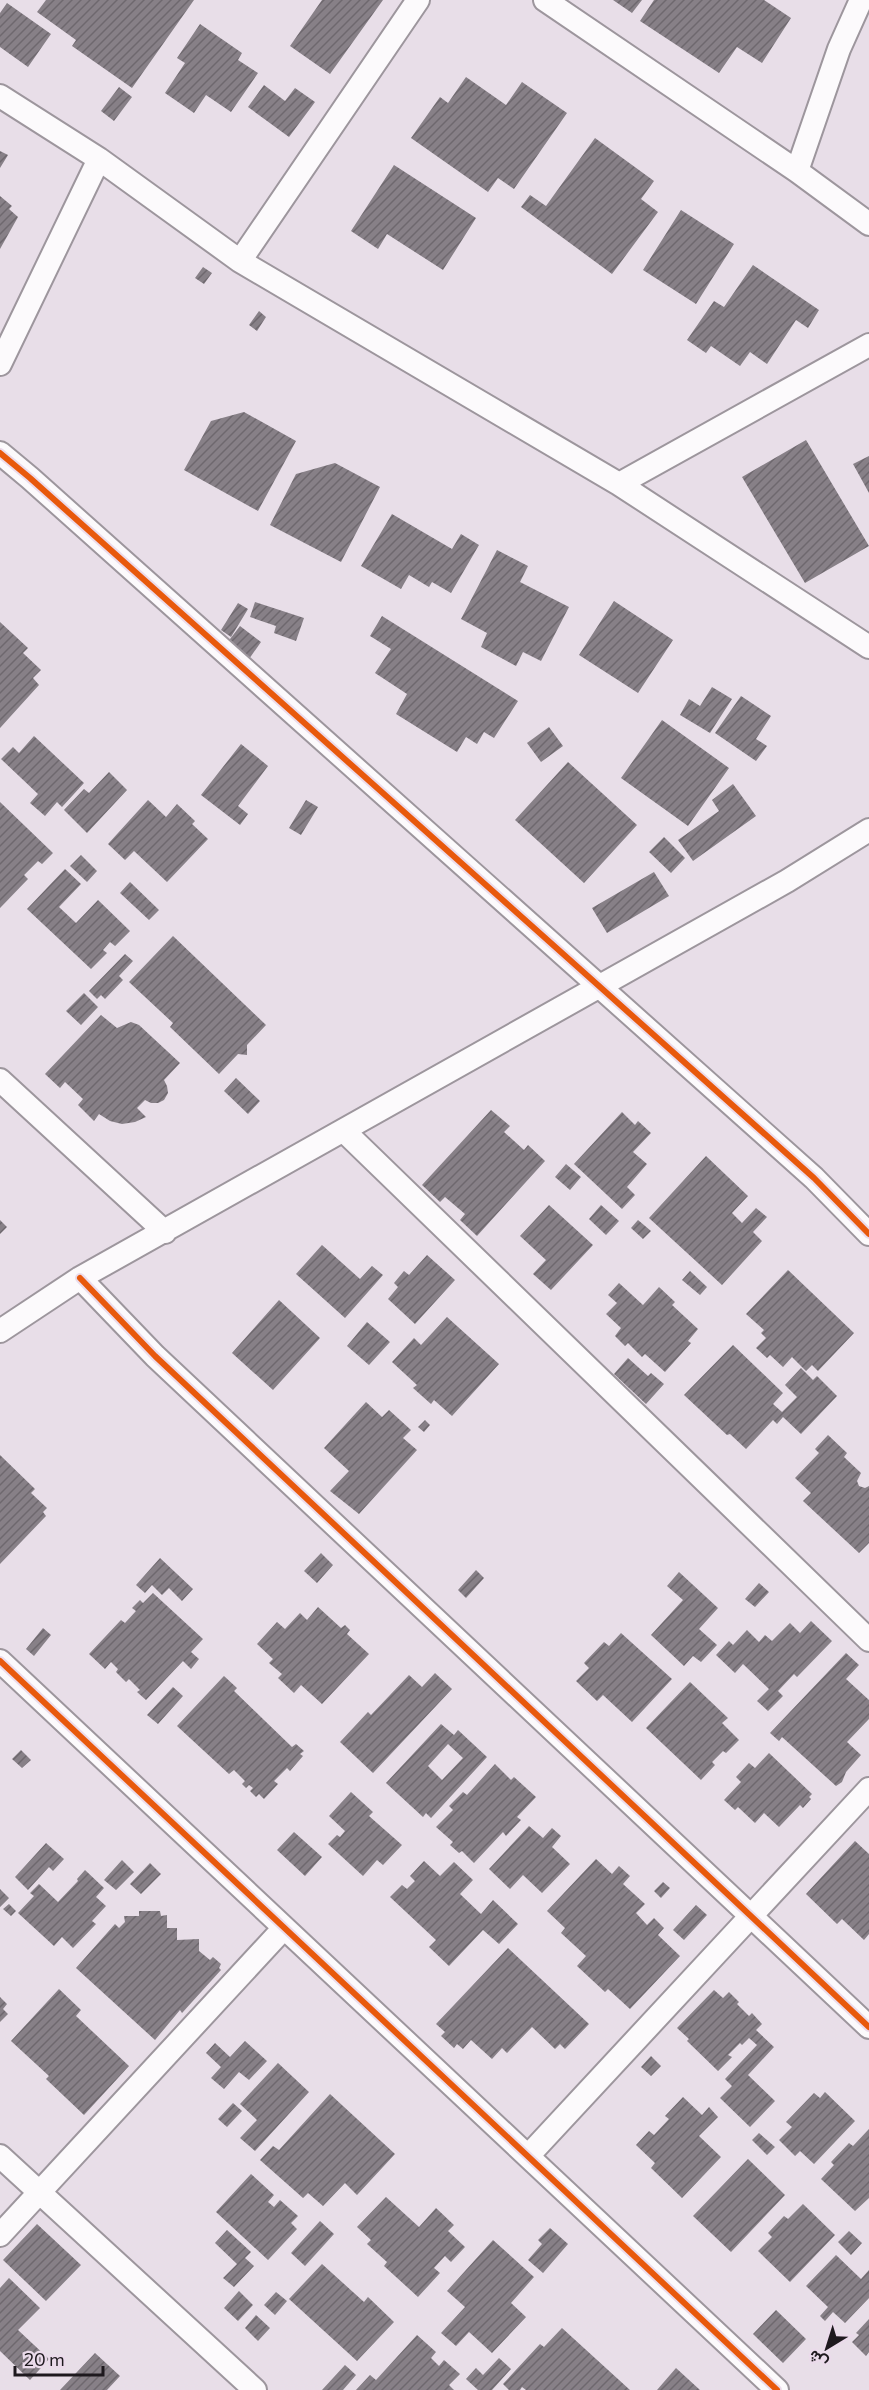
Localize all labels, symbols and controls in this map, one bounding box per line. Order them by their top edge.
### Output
north arrow [797,2318,857,2378]
scale bar [15,2339,104,2377]
text: ش [804,2346,832,2374]
text: 20 m [24,2348,65,2370]

